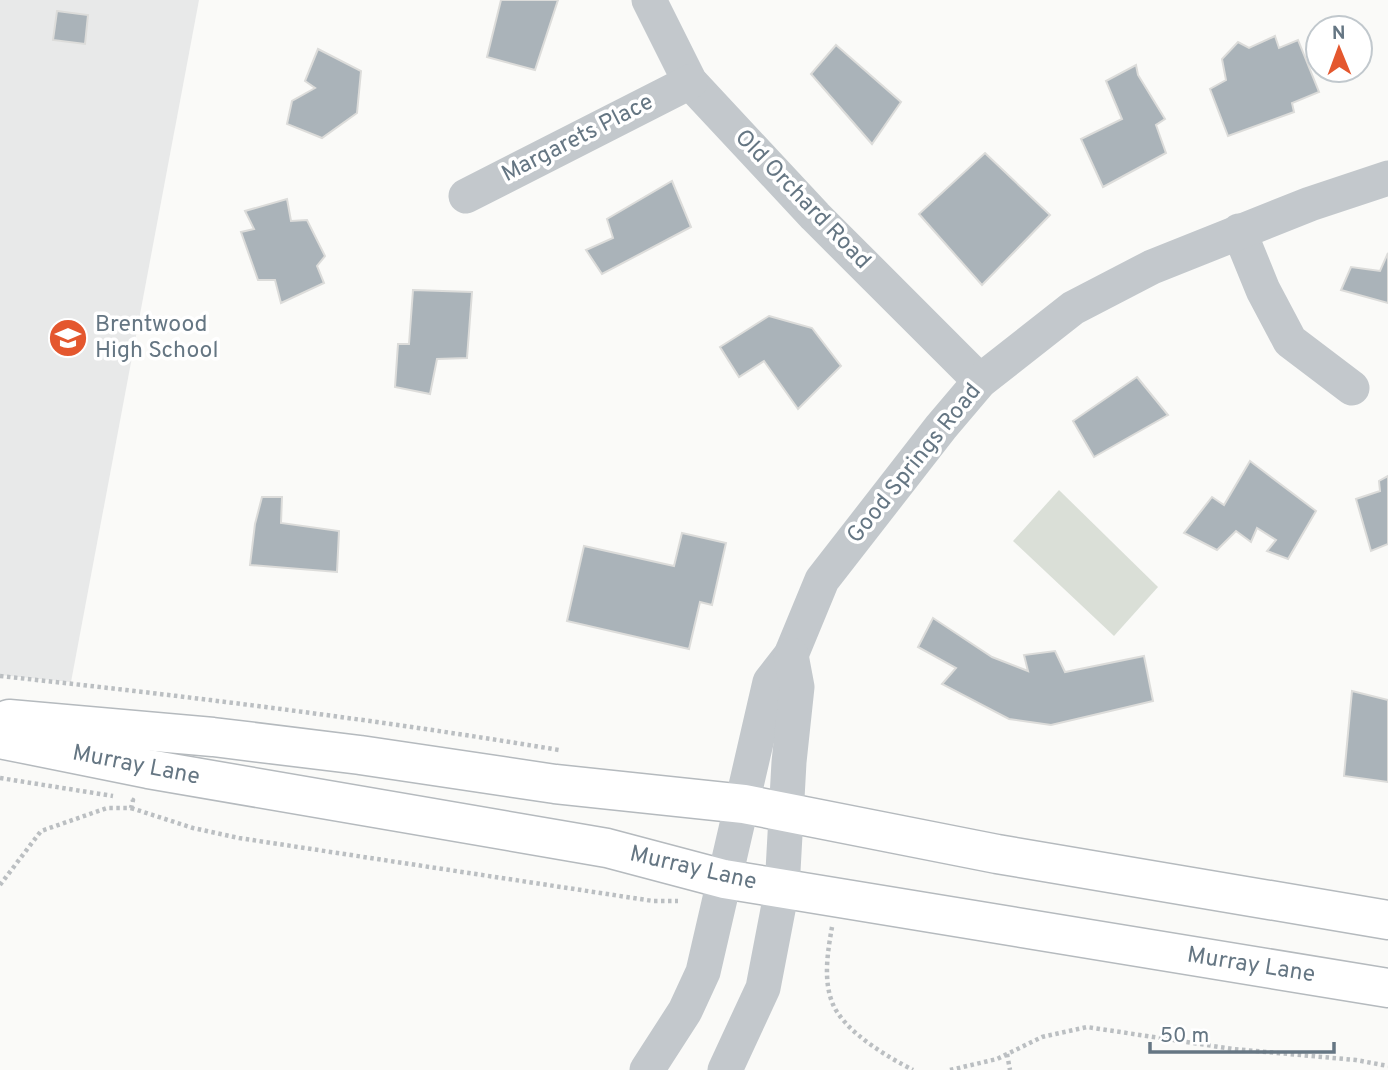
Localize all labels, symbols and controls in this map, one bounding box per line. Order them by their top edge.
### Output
north arrow [1304,14,1374,84]
text: N [1332,22,1346,46]
street label: Margarets Place [497,88,659,190]
street label: Old Orchard Road [728,124,876,276]
place label: Brentwood High School [95,311,218,366]
school or university icon: Brentwood High School [47,317,89,359]
street label: Good Springs Road [842,378,988,550]
street label: Murray Lane [70,739,202,793]
street label: Murray Lane [627,840,759,898]
street label: Murray Lane [1185,942,1317,990]
scale bar [1150,1010,1334,1054]
text: 50 m [1160,1023,1209,1050]

